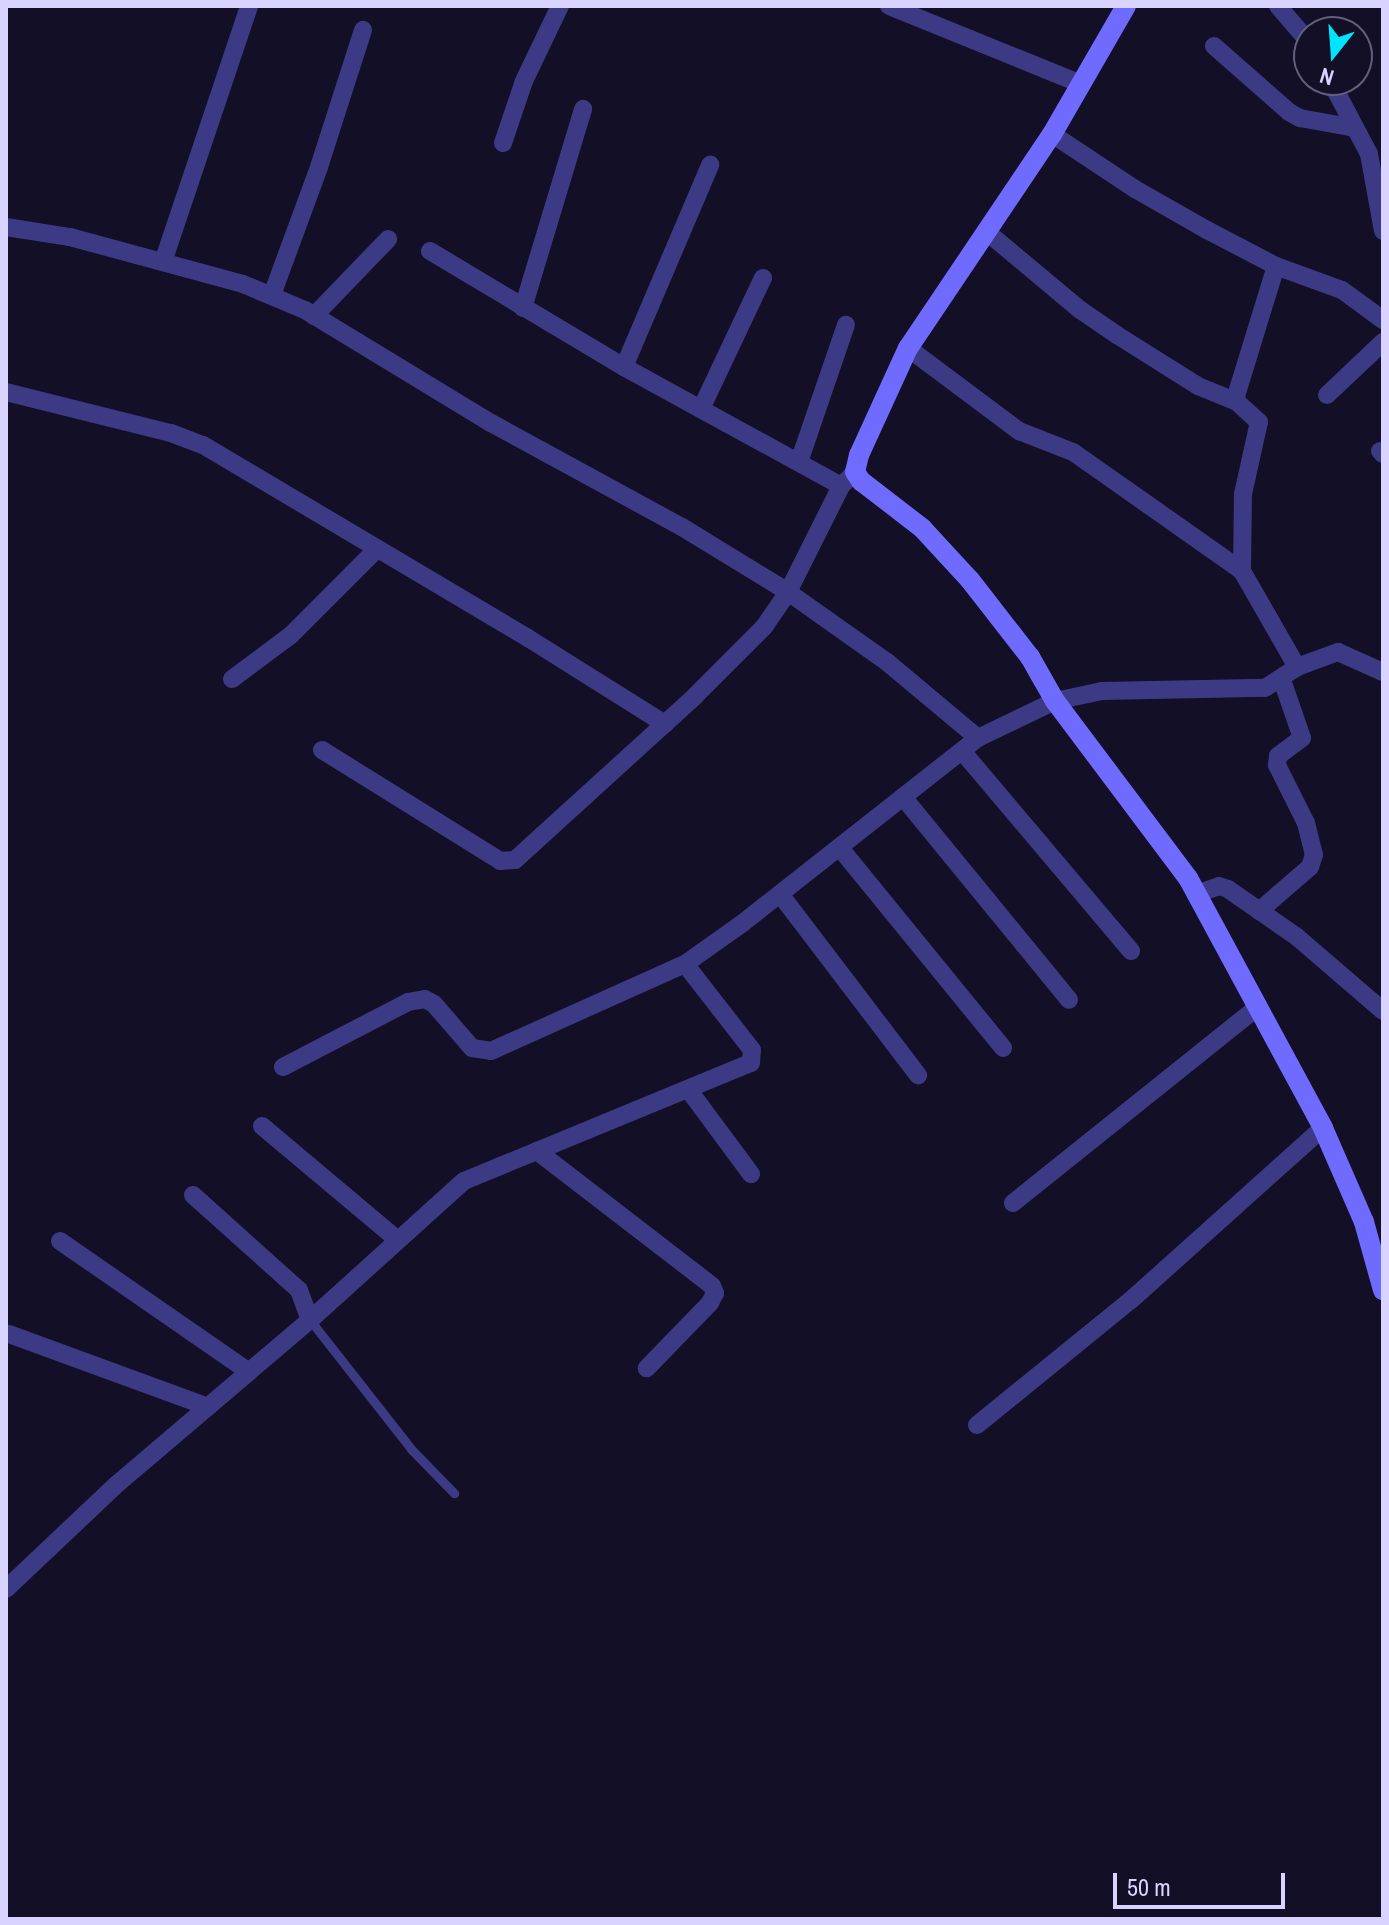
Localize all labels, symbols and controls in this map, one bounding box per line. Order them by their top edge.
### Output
north arrow [1293,16,1373,96]
text: N [1316,61,1337,93]
scale bar [1117,1857,1289,1907]
text: 50 m [1127,1871,1171,1903]

